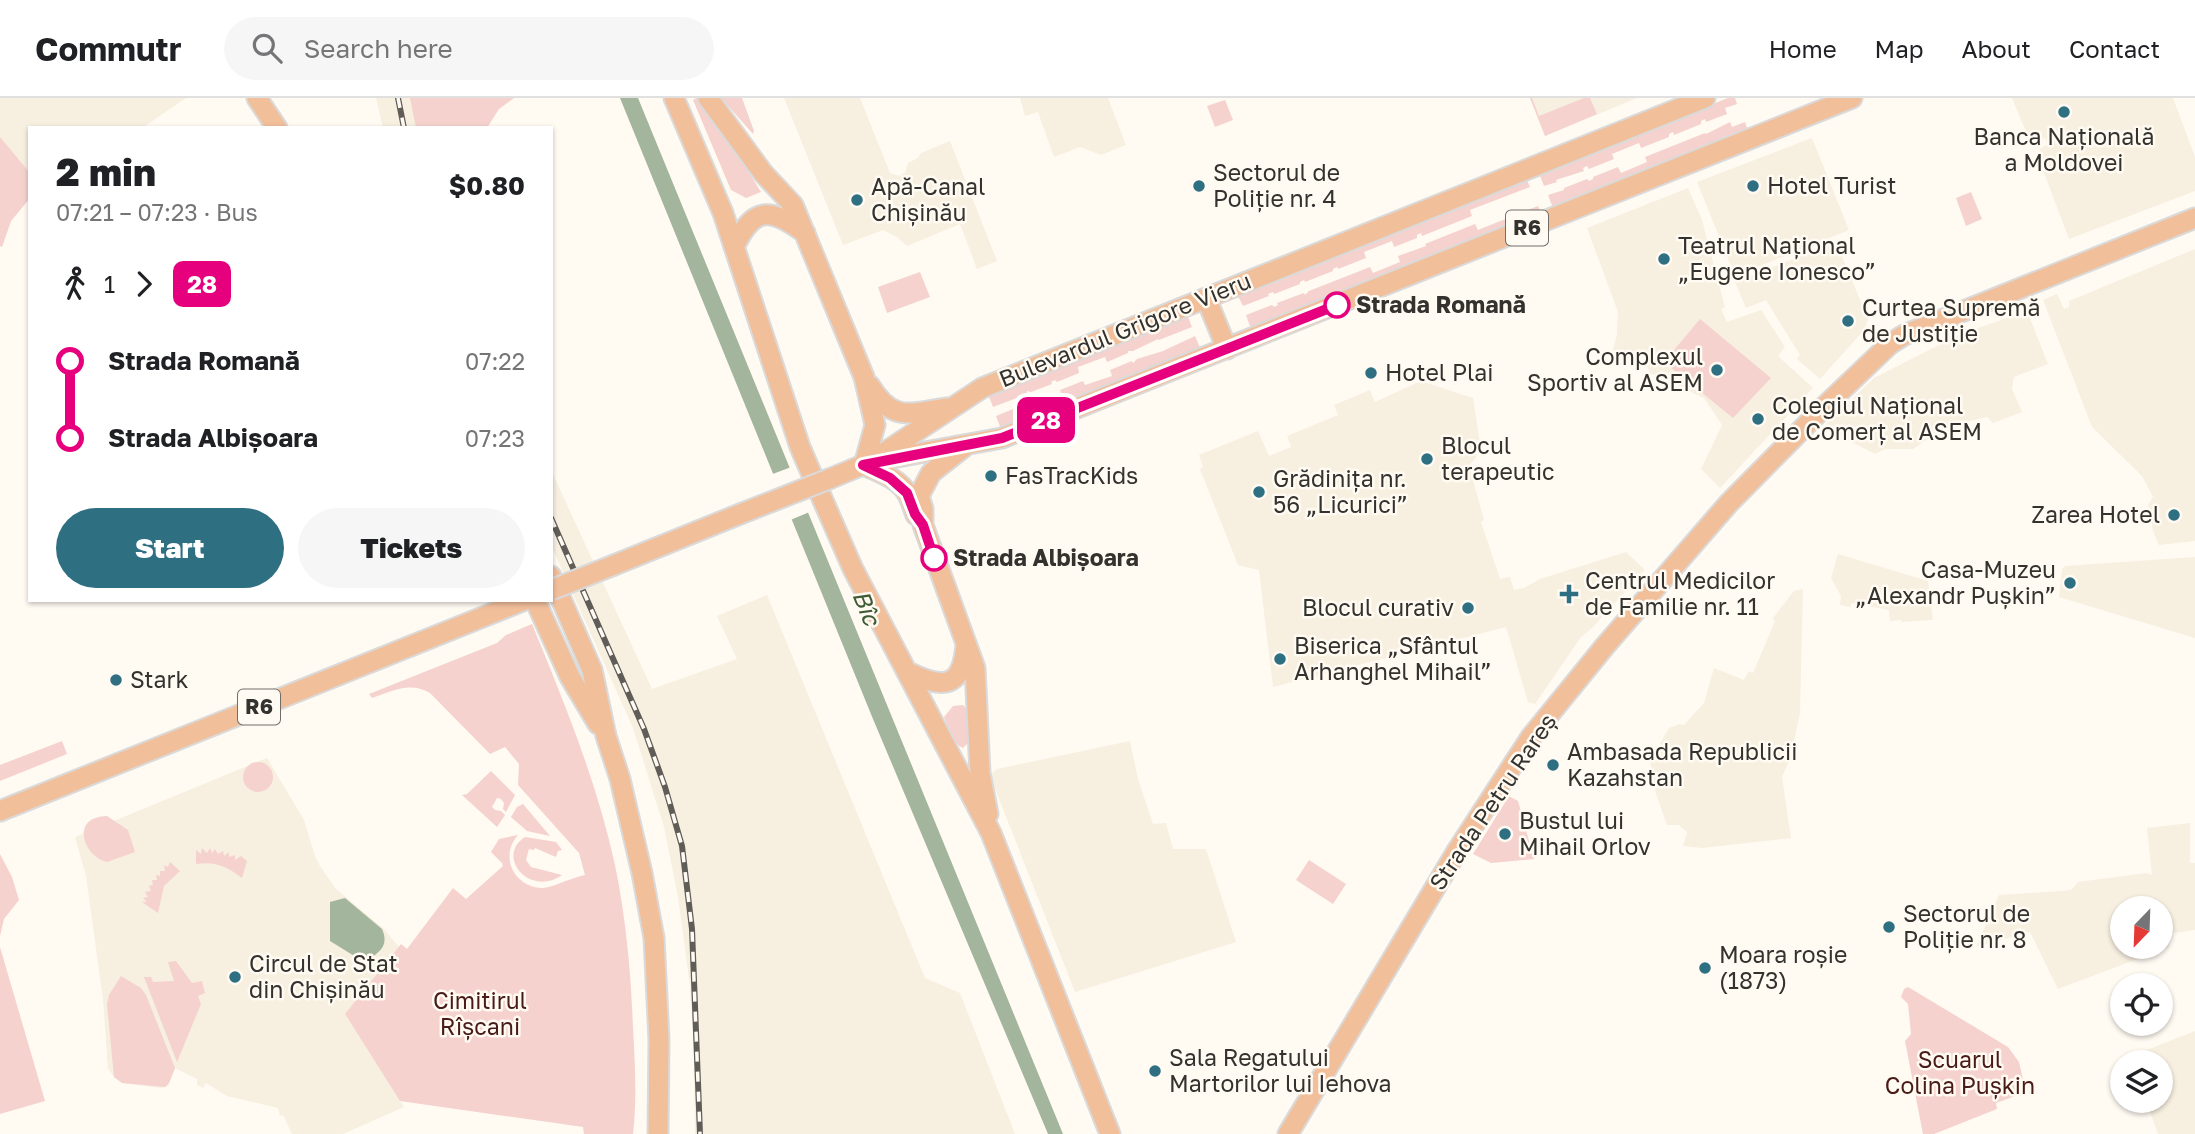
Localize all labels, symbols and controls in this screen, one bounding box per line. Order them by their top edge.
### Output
search box [224,17,714,80]
text: Commutr [35,29,182,68]
icon: search [248,29,286,67]
text: Search here [304,33,453,64]
text: Home [1769,34,1837,63]
text: Map [1875,34,1924,63]
text: About [1962,34,2031,63]
text: Contact [2069,34,2160,63]
marker: Banca Națională a Moldovei [2056,104,2072,120]
place label: Banca Națională a Moldovei [1974,122,2154,176]
text: 2 min [56,149,156,194]
place label: Sectorul de Poliție nr. 4 [1213,158,1340,213]
text: $0.80 [449,170,525,201]
place label: Hotel Turist [1767,171,1897,199]
place label: Apă-Canal Chișinău [871,172,985,227]
marker: Sectorul de Poliție nr. 4 [1191,178,1207,194]
marker: Hotel Turist [1745,178,1761,194]
marker: Apă-Canal Chișinău [849,192,865,208]
text: 07:21 – 07:23 · Bus [56,198,258,226]
road number: R6 [1506,211,1548,246]
place label: Teatrul Național „Eugene Ionesco” [1678,231,1876,285]
marker: Teatrul Național „Eugene Ionesco” [1656,251,1672,267]
icon: walk [56,265,94,303]
icon: forward [125,265,163,303]
street label: Bulevardul Grigore Vieru [995,266,1255,393]
text: 28 [187,269,217,298]
text: 1 [104,270,115,298]
place label: Strada Romană [1356,290,1526,318]
marker: Strada Romană [1324,292,1350,318]
place label: Curtea Supremă de Justiție [1862,293,2040,348]
marker: Curtea Supremă de Justiție [1840,313,1856,329]
place label: Complexul Sportiv al ASEM [1527,342,1703,396]
text: Strada Romană [108,345,300,376]
text: 07:22 [465,347,525,375]
place label: Hotel Plai [1385,358,1494,386]
marker: Complexul Sportiv al ASEM [1709,362,1725,378]
marker: Hotel Plai [1363,365,1379,381]
place label: Colegiul Național de Comerț al ASEM [1772,391,1982,446]
line badge: 28 [1014,397,1078,443]
text: 28 [1031,405,1061,434]
marker: Colegiul Național de Comerț al ASEM [1750,411,1766,427]
text: Strada Albișoara [108,422,318,453]
text: 07:23 [465,424,525,452]
place label: Blocul terapeutic [1441,431,1555,485]
marker: Blocul terapeutic [1419,451,1435,467]
place label: FasTracKids [1005,461,1138,489]
place label: Grădinița nr. 56 „Licurici” [1273,464,1408,518]
marker: FasTracKids [983,468,999,484]
marker: Grădinița nr. 56 „Licurici” [1251,484,1267,500]
place label: Zarea Hotel [2031,500,2160,528]
marker: Zarea Hotel [2166,507,2182,523]
button: Start [56,508,284,588]
button: Tickets [298,508,525,588]
place label: Strada Albișoara [953,543,1139,571]
marker: Strada Albișoara [921,545,947,571]
place label: Casa-Muzeu „Alexandr Pușkin” [1855,555,2056,610]
place label: Centrul Medicilor de Familie nr. 11 [1585,566,1775,620]
marker: Casa-Muzeu „Alexandr Pușkin” [2062,575,2078,591]
marker: Centrul Medicilor de Familie nr. 11 [1559,584,1579,604]
water label: Bîc [847,586,888,631]
place label: Blocul curativ [1302,593,1454,621]
marker: Blocul curativ [1460,600,1476,616]
place label: Biserica „Sfântul Arhanghel Mihail” [1294,631,1492,685]
marker: Biserica „Sfântul Arhanghel Mihail” [1272,651,1288,667]
place label: Stark [130,665,188,693]
marker: Stark [108,672,124,688]
road number: R6 [238,690,280,724]
street label: Strada Petru Rareș [1423,708,1562,896]
place label: Ambasada Republicii Kazahstan [1567,737,1797,791]
marker: Ambasada Republicii Kazahstan [1545,757,1561,773]
place label: Bustul lui Mihail Orlov [1519,806,1651,860]
marker: Bustul lui Mihail Orlov [1497,826,1513,842]
north arrow [2110,896,2174,959]
map controls [2110,896,2173,1113]
place label: Sectorul de Poliție nr. 8 [1903,899,2030,954]
marker: Sectorul de Poliție nr. 8 [1881,919,1897,935]
place label: Moara roșie (1873) [1719,940,1847,994]
place label: Circul de Stat din Chișinău [249,949,398,1004]
marker: Moara roșie (1873) [1697,960,1713,976]
marker: Circul de Stat din Chișinău [227,969,243,985]
button: locate [2110,973,2173,1036]
park label: Cimitirul Rîșcani [433,986,527,1041]
place label: Sala Regatului Martorilor lui Iehova [1169,1043,1391,1097]
park label: Scuarul Colina Pușkin [1885,1045,2035,1100]
button: layers [2110,1050,2173,1113]
marker: Sala Regatului Martorilor lui Iehova [1147,1063,1163,1079]

